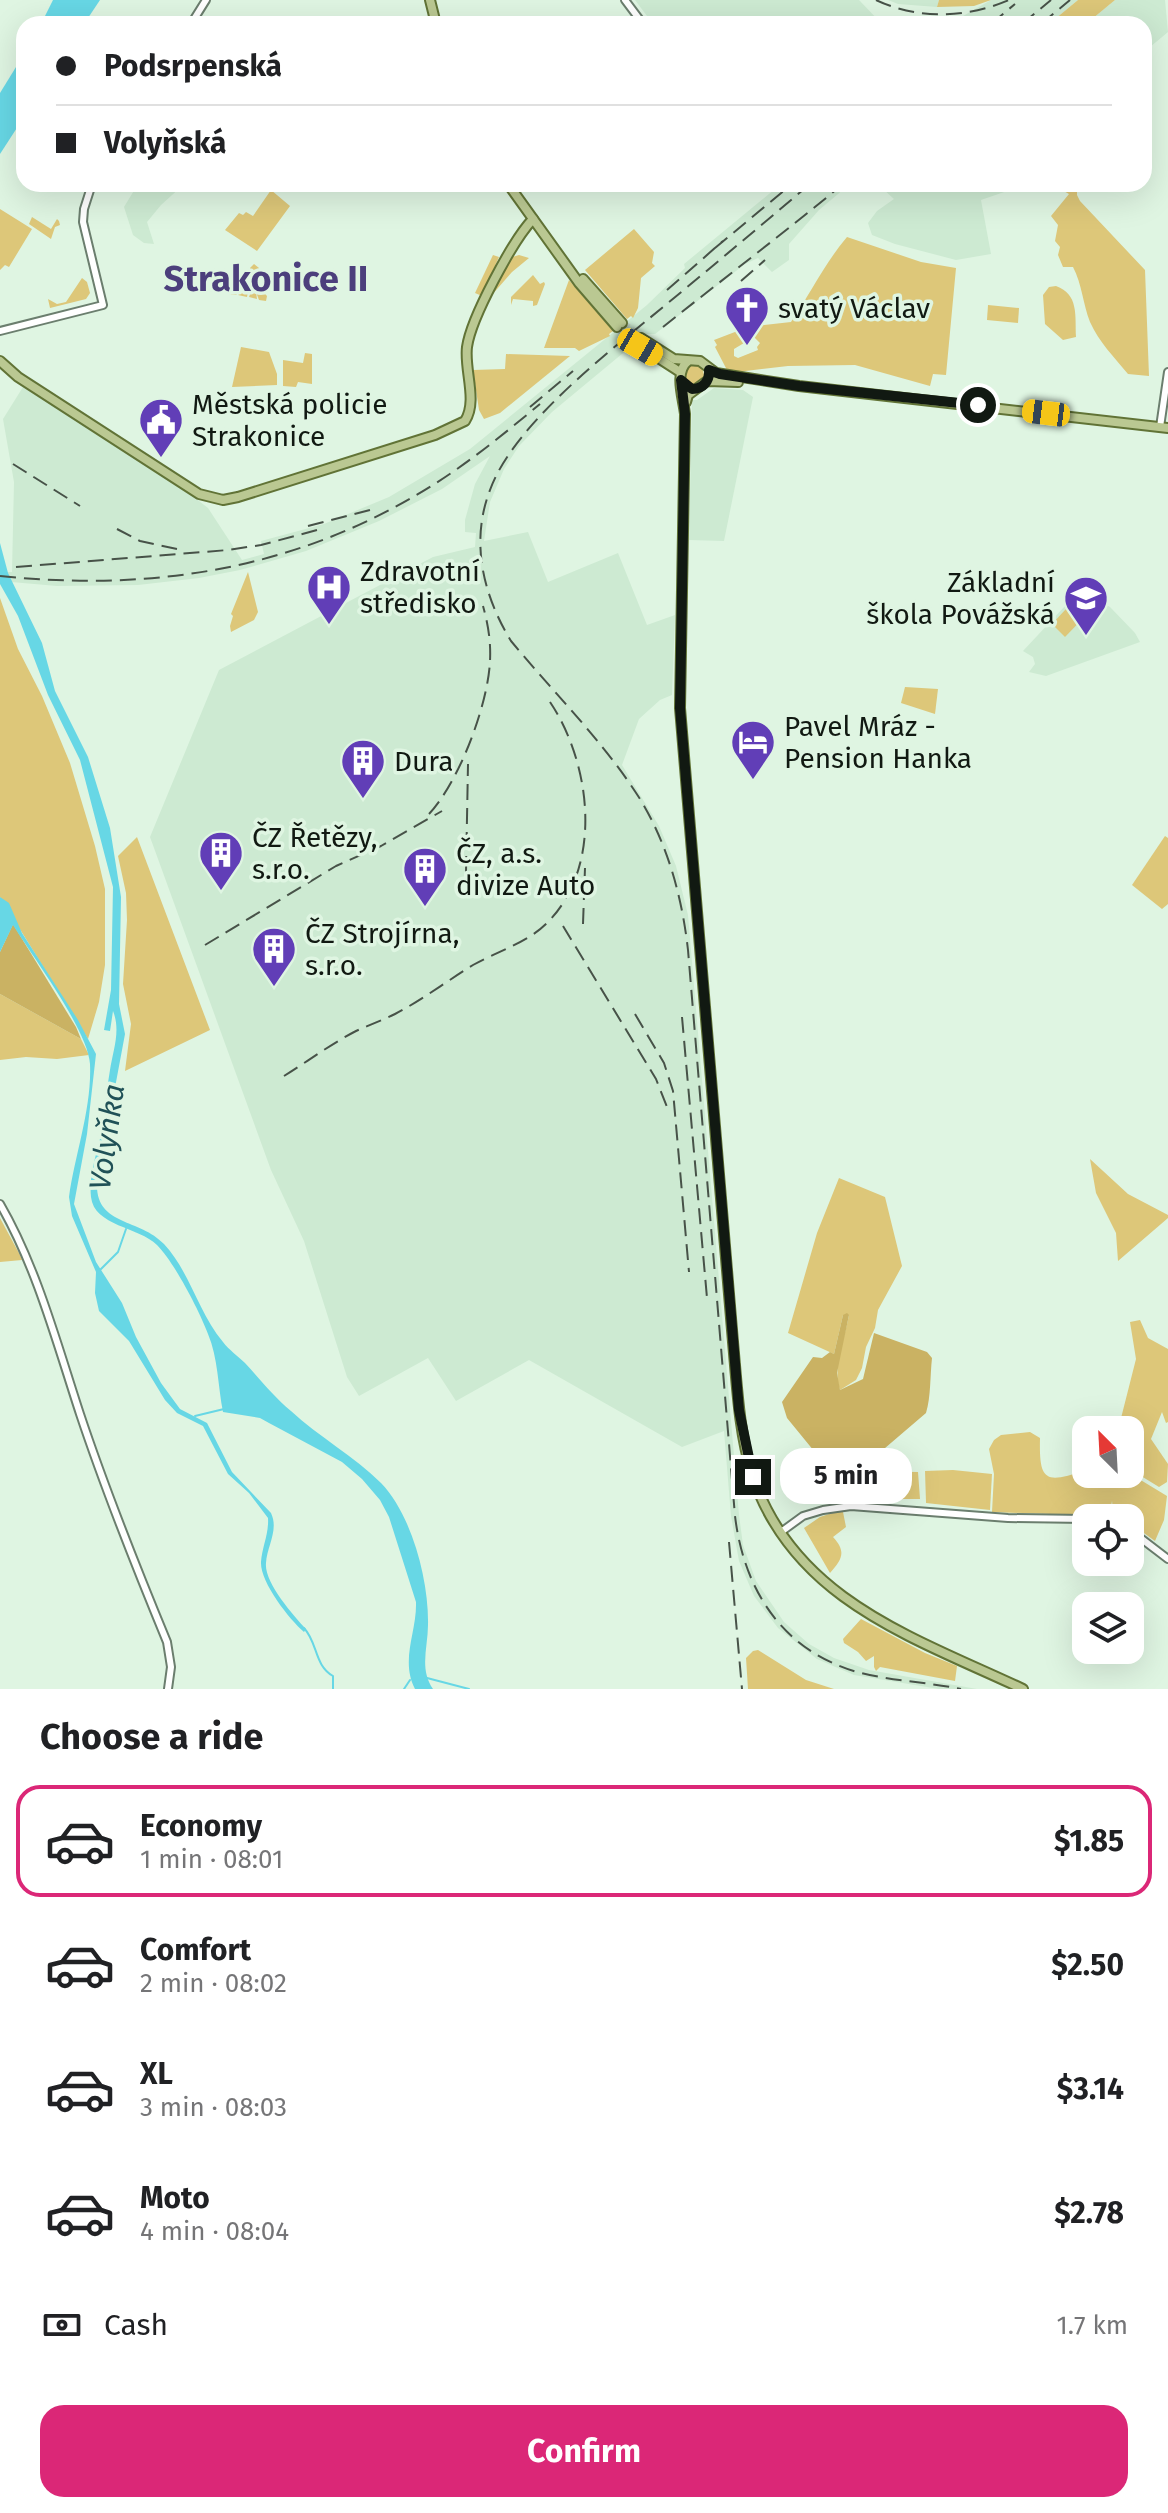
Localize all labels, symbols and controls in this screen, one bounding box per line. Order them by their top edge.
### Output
text: Podsrpenská [104,48,282,84]
text: Volyňská [104,125,226,161]
district label: Strakonice II [164,257,368,301]
church icon: svatý Václav [723,284,771,347]
place label: svatý Václav [778,292,930,325]
car [613,325,667,369]
route start [960,387,996,423]
place label: Městská policie Strakonice [192,388,388,453]
public building icon: Městská policie Strakonice [137,396,185,459]
car [1021,398,1071,428]
place label: Zdravotní středisko [360,555,480,620]
hospital icon: Zdravotní středisko [305,563,353,626]
place label: Základní škola Povážská [866,566,1055,631]
school or university icon: Základní škola Povážská [1062,574,1110,637]
place label: Pavel Mráz - Pension Hanka [784,710,972,775]
hotel icon: Pavel Mráz - Pension Hanka [729,718,777,781]
building icon: Dura [339,737,387,800]
place label: Dura [394,745,453,778]
place label: ČZ Řetězy, s.r.o. [252,821,378,886]
building icon: ČZ Řetězy, s.r.o. [197,829,245,892]
place label: ČZ, a.s. divize Auto [456,837,595,902]
building icon: ČZ, a.s. divize Auto [401,845,449,908]
place label: ČZ Strojírna, s.r.o. [305,917,459,982]
building icon: ČZ Strojírna, s.r.o. [250,925,298,988]
water label: Volyňka [82,1082,132,1192]
north arrow [1072,1416,1144,1488]
map controls [1072,1416,1144,1664]
callout: 5 min [781,1449,913,1505]
route end [735,1459,771,1495]
text: 5 min [814,1460,878,1491]
button: locate [1072,1504,1144,1576]
button: layers [1072,1592,1144,1664]
text: Choose a ride [40,1715,263,1759]
icon: car [44,1805,116,1877]
text: Economy [140,1808,262,1844]
text: $1.85 [1054,1823,1124,1859]
text: 1 min · 08:01 [140,1844,283,1875]
icon: car [44,1929,116,2001]
text: Comfort [140,1932,251,1968]
text: $2.50 [1051,1947,1124,1983]
text: 2 min · 08:02 [140,1968,287,1999]
icon: car [44,2053,116,2125]
text: XL [140,2056,173,2092]
text: $3.14 [1057,2071,1124,2107]
text: 3 min · 08:03 [140,2092,287,2123]
icon: car [44,2177,116,2249]
text: Moto [140,2180,210,2216]
text: $2.78 [1054,2195,1124,2231]
text: 4 min · 08:04 [140,2216,289,2247]
icon: cash [40,2303,84,2347]
text: Cash [104,2307,168,2343]
text: 1.7 km [1056,2310,1128,2341]
button: Confirm [40,2405,1128,2497]

